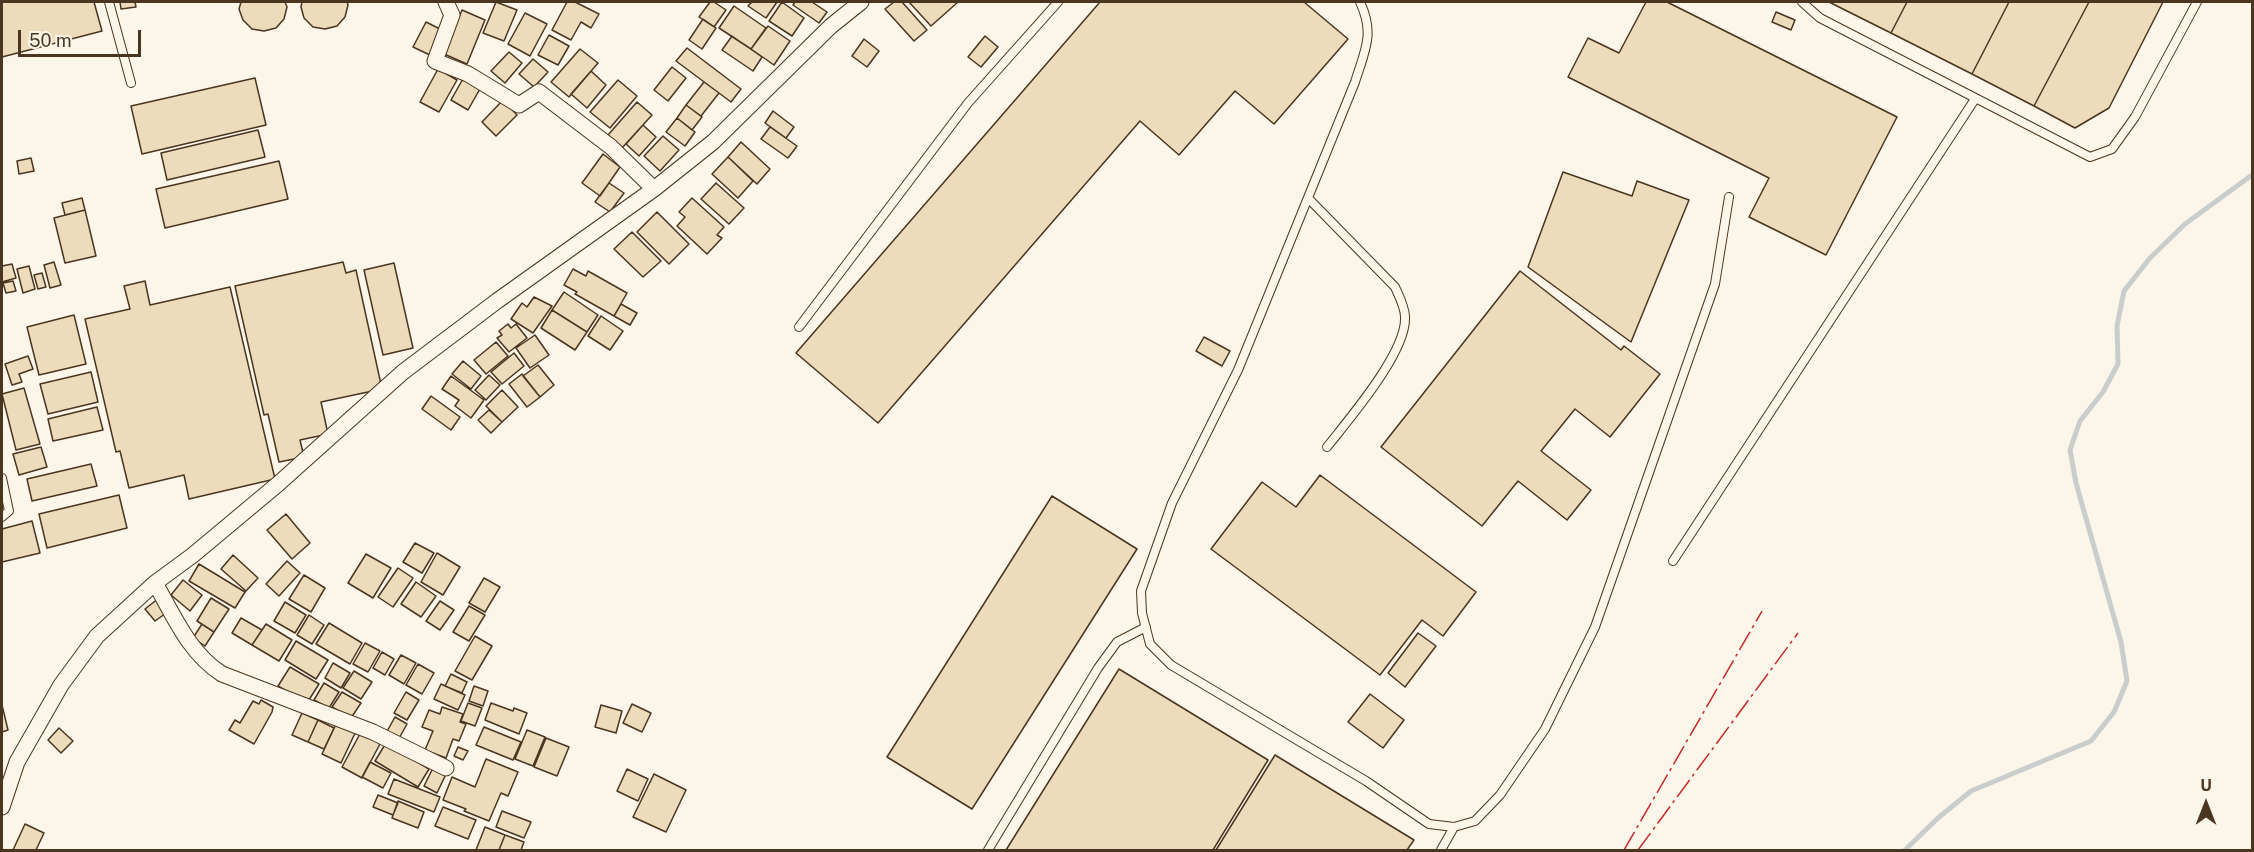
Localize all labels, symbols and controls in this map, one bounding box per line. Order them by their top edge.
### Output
scale bar [21,18,144,56]
text: 50 m [29,30,72,51]
north arrow [2176,774,2236,834]
text: U [2200,776,2212,795]

